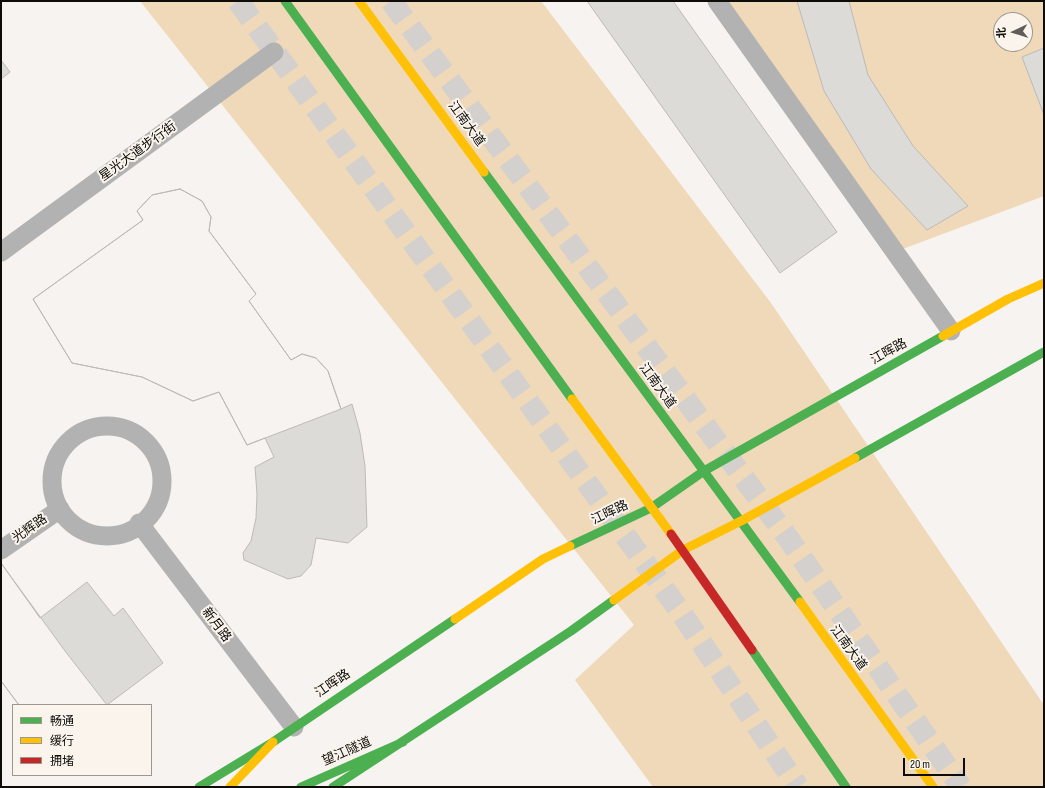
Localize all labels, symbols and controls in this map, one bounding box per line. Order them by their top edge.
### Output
north arrow [993,12,1033,52]
text: 北 [995,27,1008,39]
street label: 江南大道 [444,98,488,150]
street label: 星光大道步行街 [97,119,179,185]
street label: 江晖路 [868,336,910,368]
street label: 江南大道 [635,360,679,412]
street label: 江晖路 [589,498,631,528]
street label: 光辉路 [10,511,50,547]
street label: 新月路 [198,605,234,645]
street label: 江南大道 [826,622,870,674]
street label: 江晖路 [312,667,354,701]
legend [12,704,152,776]
text: 畅通 [50,714,74,729]
text: 缓行 [50,734,74,749]
street label: 望江隧道 [320,734,374,770]
scale bar [905,750,967,776]
text: 拥堵 [50,754,74,769]
text: 20 m [910,757,930,772]

